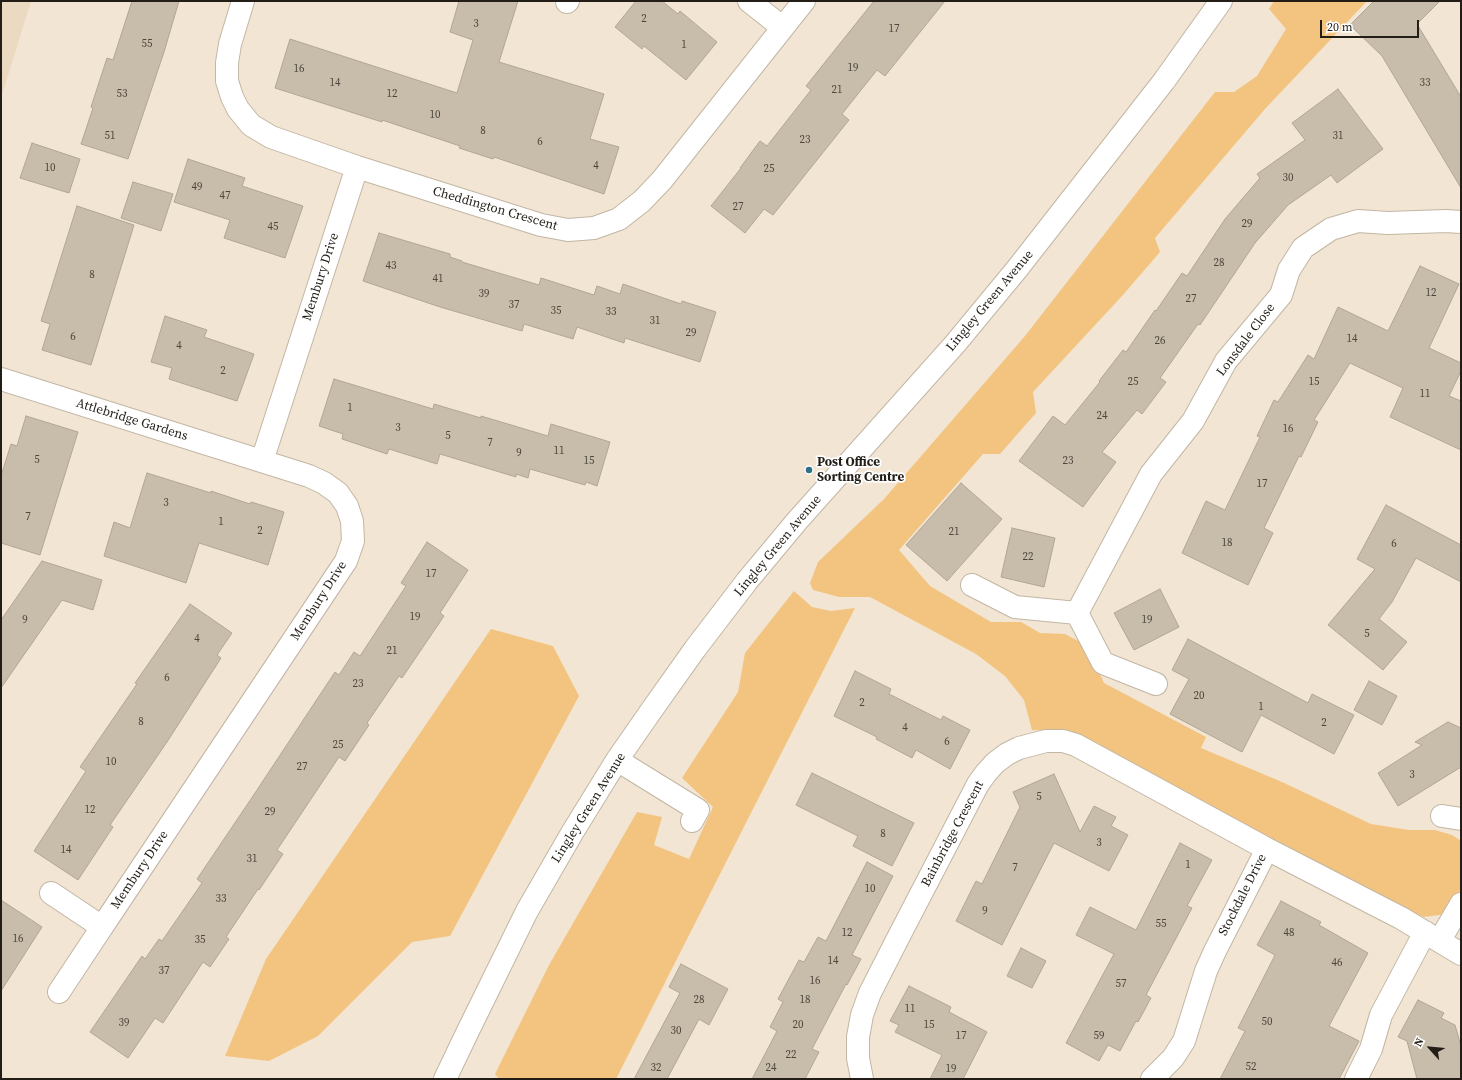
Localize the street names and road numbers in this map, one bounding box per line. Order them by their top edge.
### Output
street label: Cheddington Crescent [431,184,559,234]
street label: Membury Drive [299,231,343,323]
street label: Lingley Green Avenue [943,247,1037,355]
street label: Lonsdale Close [1214,300,1278,380]
street label: Attlebridge Gardens [74,396,190,444]
street label: Lingley Green Avenue [731,492,825,600]
street label: Membury Drive [288,558,350,644]
street label: Lingley Green Avenue [549,750,629,866]
street label: Bainbridge Crescent [918,778,988,890]
street label: Membury Drive [108,828,172,912]
street label: Stockdale Drive [1216,852,1270,938]

